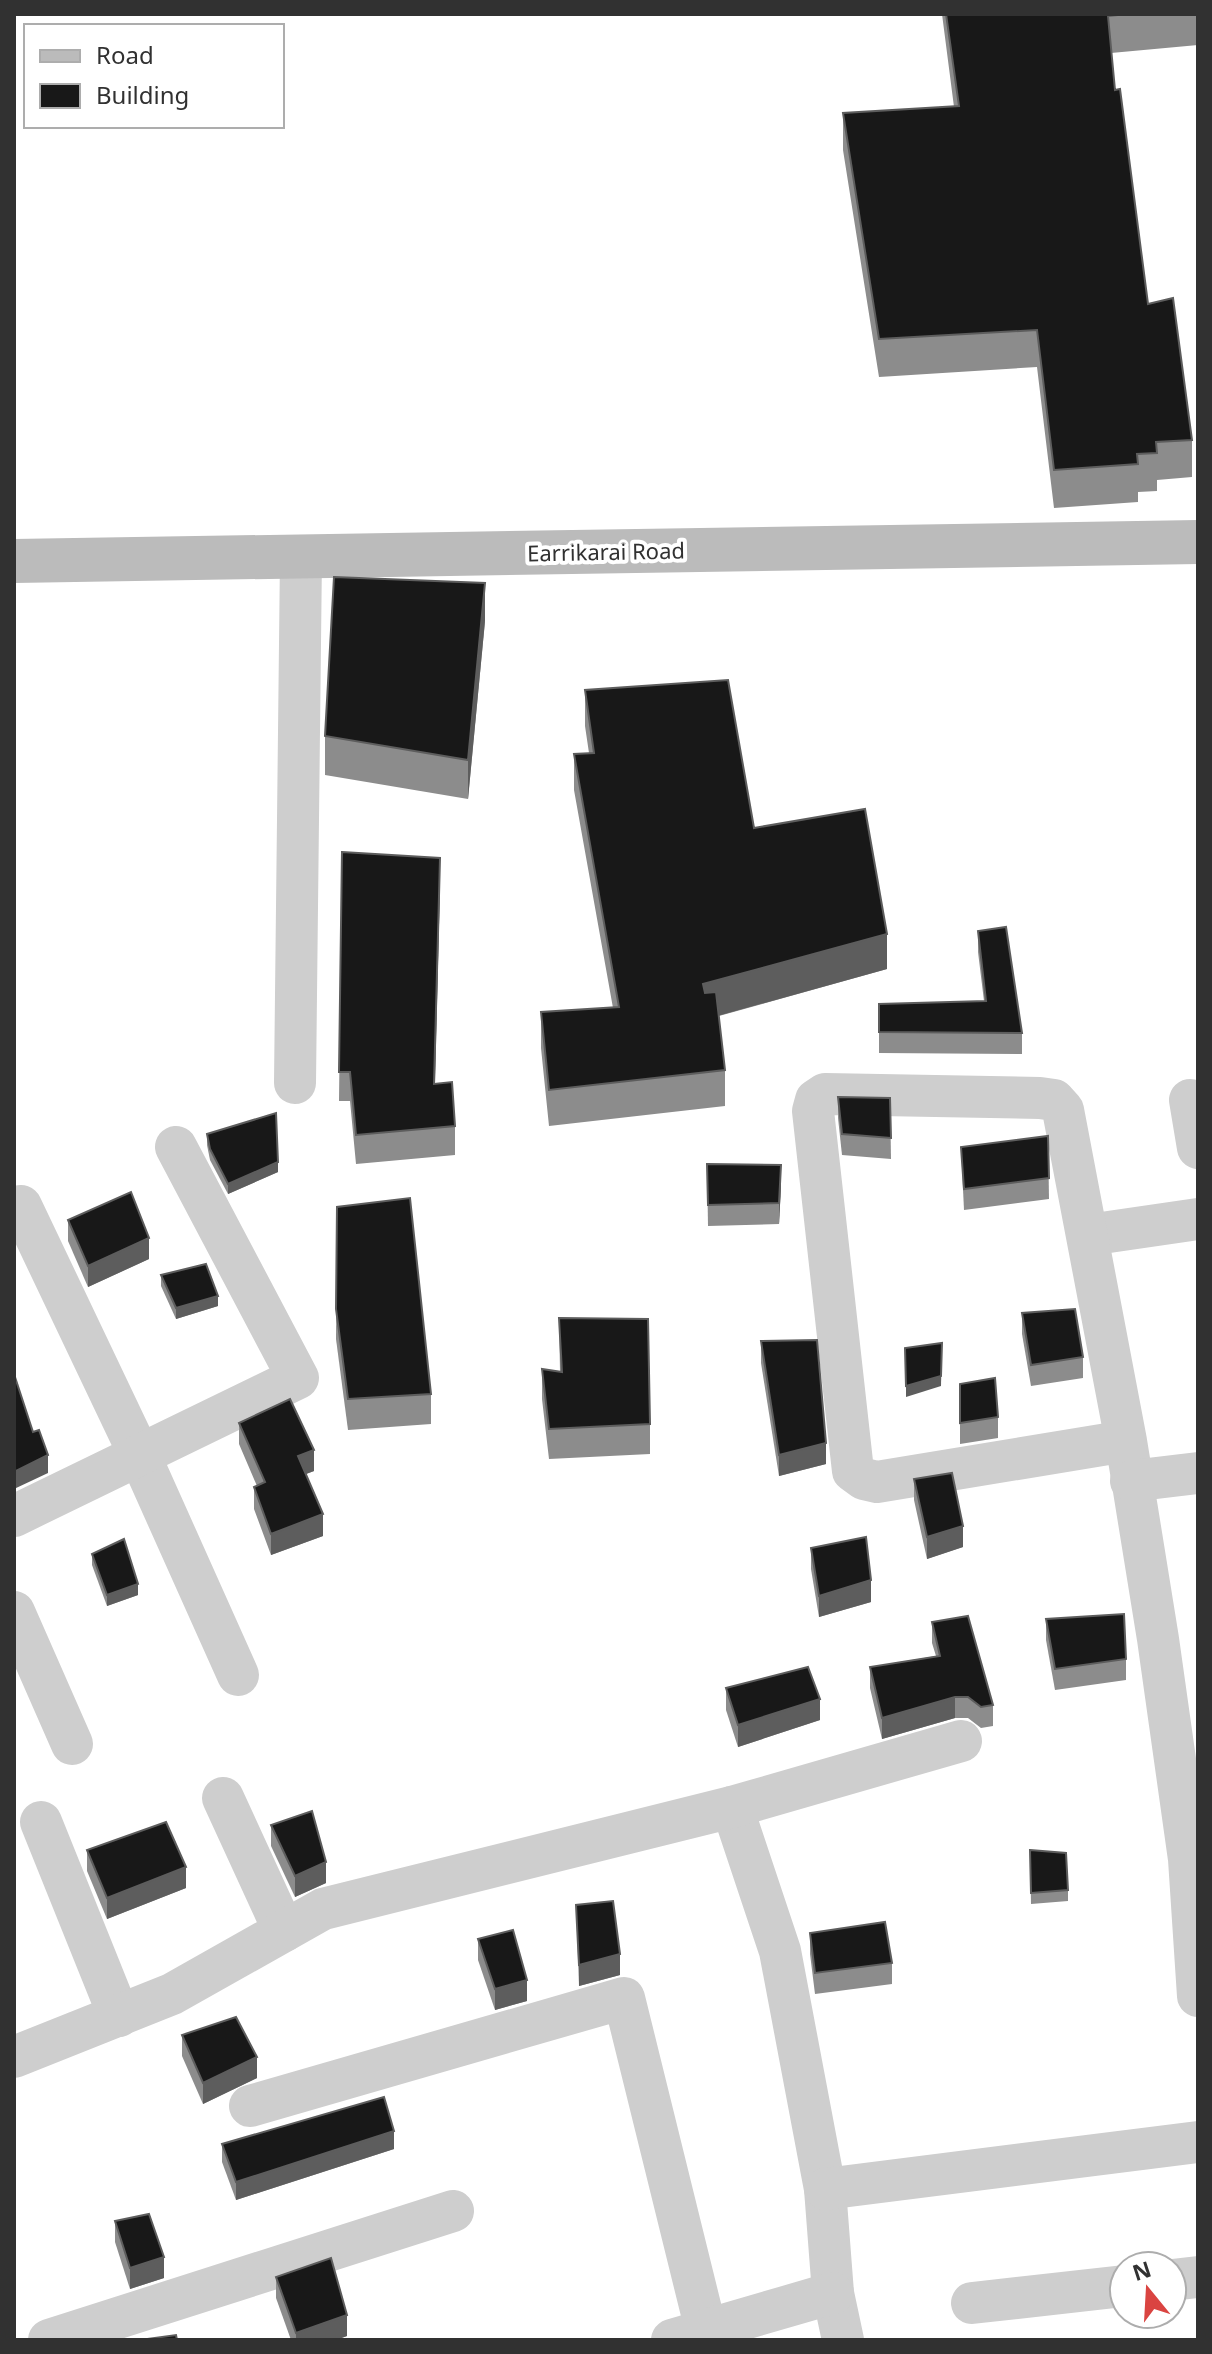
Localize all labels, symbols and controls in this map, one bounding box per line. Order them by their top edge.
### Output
legend [24,24,284,128]
text: Road [96,38,154,71]
text: Building [96,78,189,111]
street label: Earrikarai Road [527,535,685,567]
north arrow [1108,2250,1188,2330]
text: N [1128,2253,1155,2287]

